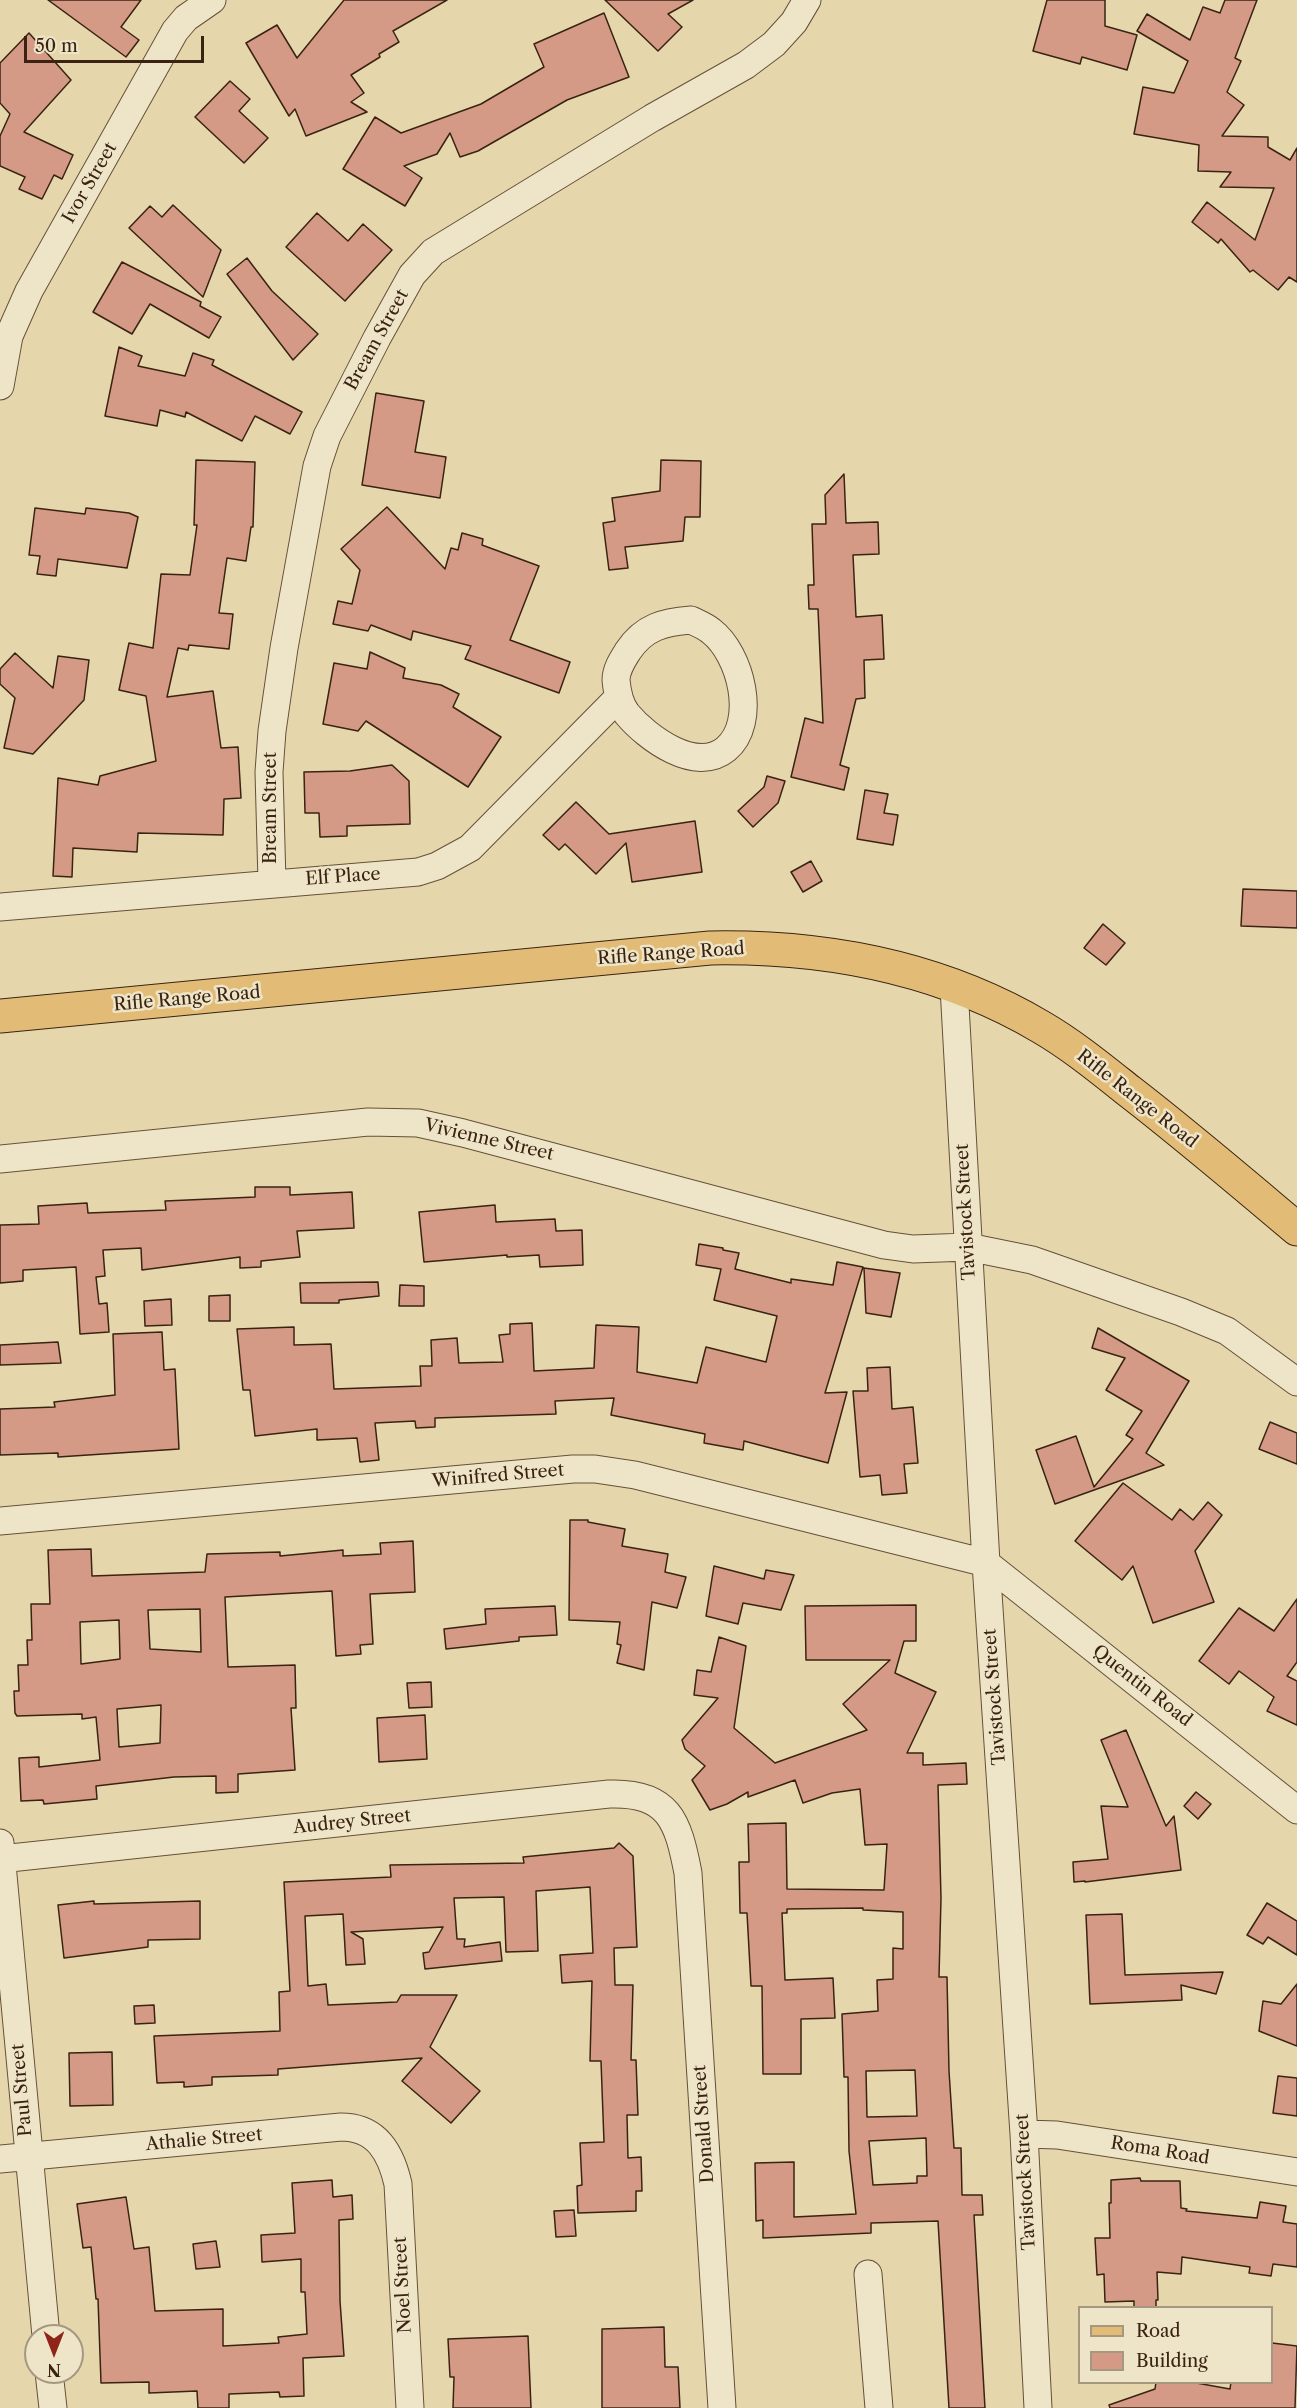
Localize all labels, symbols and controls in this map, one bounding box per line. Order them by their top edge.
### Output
scale bar [27,24,207,62]
text: 50 m [35,35,78,57]
street label: Ivor Street [58,139,122,227]
street label: Bream Street [340,286,414,394]
street label: Bream Street [260,752,282,864]
street label: Elf Place [305,864,381,890]
street label: Rifle Range Road [597,938,745,970]
street label: Rifle Range Road [113,982,261,1016]
street label: Rifle Range Road [1072,1045,1202,1153]
street label: Vivienne Street [422,1115,556,1165]
street label: Tavistock Street [952,1143,980,1281]
street label: Winifred Street [431,1459,565,1493]
street label: Tavistock Street [979,1628,1011,1766]
street label: Quentin Road [1088,1641,1196,1731]
street label: Audrey Street [292,1805,412,1839]
street label: Paul Street [7,2043,37,2137]
street label: Donald Street [689,2064,719,2184]
street label: Tavistock Street [1012,2113,1040,2251]
street label: Athalie Street [145,2124,263,2156]
street label: Roma Road [1109,2133,1211,2169]
street label: Noel Street [390,2236,416,2334]
legend [1078,2306,1273,2384]
text: Road [1136,2320,1181,2342]
north arrow [24,2324,84,2384]
text: Building [1136,2350,1208,2372]
text: N [47,2360,61,2380]

